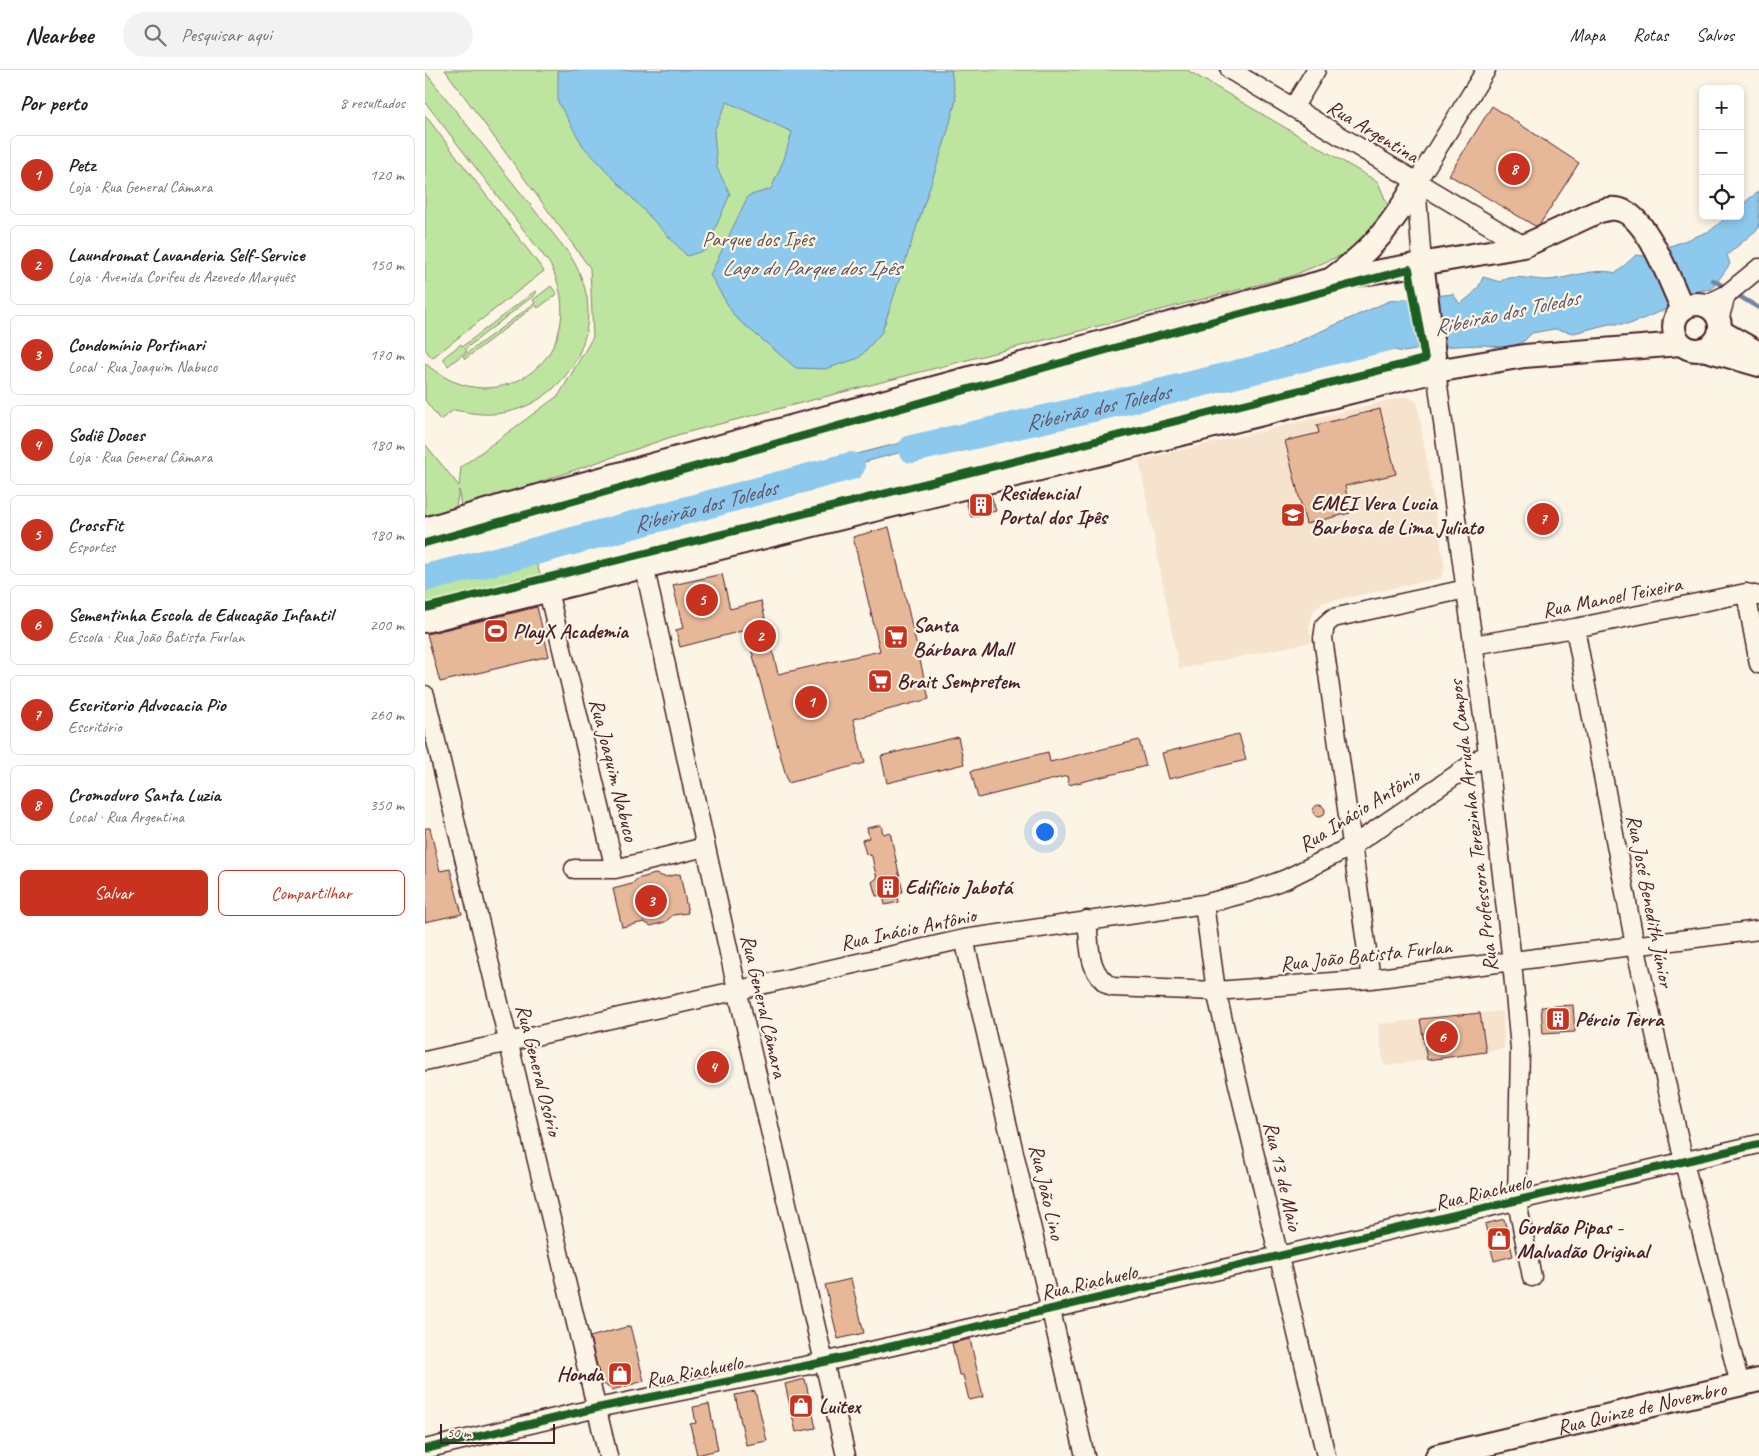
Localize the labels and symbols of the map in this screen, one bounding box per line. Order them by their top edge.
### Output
street label: Rua Argentina [1322,93,1425,169]
pin: 8 [1498,150,1530,188]
park label: Parque dos Ipês [702,226,816,252]
water label: Lago do Parque dos Ipês [722,254,905,282]
water label: Ribeirão dos Toledos [1431,283,1585,342]
water label: Ribeirão dos Toledos [1022,377,1176,438]
water label: Ribeirão dos Toledos [630,473,783,539]
place label: Residencial Portal dos Ipês [999,480,1110,530]
place label: EMEI Vera Lucia Barbosa de Lima Juliato [1311,490,1484,540]
building icon: Residencial Portal dos Ipês [968,492,994,518]
pin: 7 [1527,500,1559,538]
school or university icon: EMEI Vera Lucia Barbosa de Lima Juliato [1280,502,1306,528]
street label: Rua Manoel Teixeira [1540,570,1686,623]
pin: 5 [686,581,718,619]
place label: Santa Bárbara Mall [913,612,1017,662]
pin: 2 [744,617,776,655]
sports icon: PlayX Academia [483,618,509,644]
place label: PlayX Academia [513,618,629,645]
supermarket icon: Santa Bárbara Mall [883,624,909,650]
supermarket icon: Brait Sempretem [867,668,893,694]
place label: Brait Sempretem [897,668,1021,694]
street label: Rua Professora Terezinha Arruda Campos [1442,677,1504,973]
pin: 1 [795,683,827,721]
street label: Rua Joaquim Nabuco [584,696,645,846]
street label: Rua Inácio Antônio [1294,761,1426,858]
street label: Rua José Benedith Júnior [1621,812,1680,991]
your location [1032,819,1058,845]
building icon: Edifício Jabotá [875,874,901,900]
place label: Edifício Jabotá [905,874,1014,900]
pin: 3 [635,882,667,920]
street label: Rua Inácio Antônio [838,901,981,956]
street label: Rua General Câmara [735,932,793,1082]
street label: Rua João Batista Furlan [1279,933,1455,977]
street label: Rua General Osório [510,1002,568,1141]
building icon: Pércio Terra [1545,1006,1571,1032]
place label: Pércio Terra [1575,1006,1665,1032]
pin: 6 [1426,1018,1458,1056]
pin: 4 [697,1048,729,1086]
street label: Rua 13 de Maio [1258,1119,1309,1235]
street label: Rua João Lino [1023,1142,1071,1244]
street label: Rua Riachuelo [1432,1168,1535,1216]
place label: Gordão Pipas - Malvadão Original [1517,1214,1652,1264]
shop icon: Gordão Pipas - Malvadão Original [1486,1226,1512,1252]
street label: Rua Riachuelo [1038,1258,1141,1306]
street label: Rua Riachuelo [643,1349,746,1393]
place label: Honda [557,1361,604,1387]
shop icon: Honda [607,1361,633,1387]
street label: Rua Quinze de Novembro [1554,1375,1730,1440]
shop icon: Luitex [788,1393,814,1419]
place label: Luitex [819,1393,862,1419]
scale bar [440,1421,555,1444]

